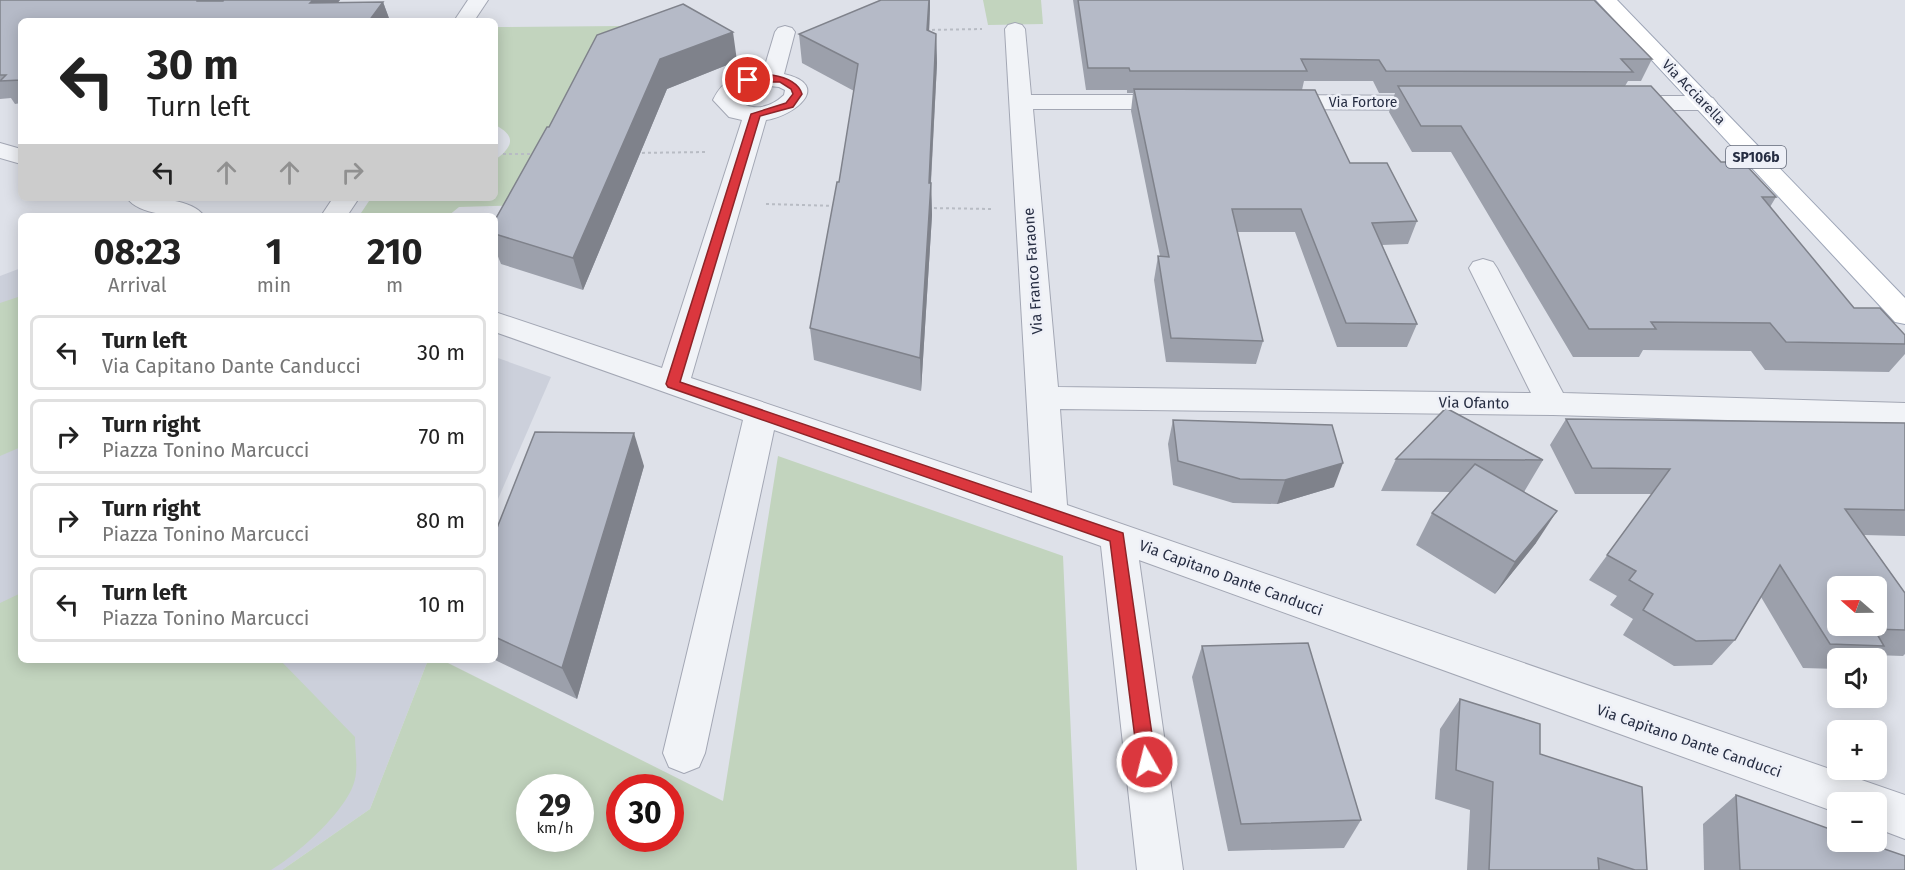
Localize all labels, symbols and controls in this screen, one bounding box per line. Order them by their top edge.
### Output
text: 30 m [147,40,239,90]
icon: left [48,42,126,120]
pin [722,54,773,105]
street label: Via Acciarella [1658,56,1729,129]
icon: arrive [731,63,764,96]
text: Turn left [147,91,250,123]
street label: Via Fortore [1329,94,1397,111]
road number: SP106b [1726,146,1786,168]
icon: left [147,156,180,189]
icon: ahead [210,156,243,189]
icon: ahead [273,156,306,189]
icon: right [336,156,369,189]
street label: Via Franco Faraone [1020,207,1046,335]
text: 08:23 [94,230,181,274]
text: 1 [266,230,282,274]
text: 210 [367,230,422,274]
text: Arrival [108,273,167,297]
text: min [257,273,291,297]
text: m [386,273,403,297]
text: Turn left [102,327,187,354]
icon: left [51,336,84,369]
text: 30 m [417,339,465,366]
text: Via Capitano Dante Canducci [102,354,361,378]
street label: Via Ofanto [1439,393,1509,413]
text: Turn right [102,411,201,438]
icon: right [51,420,84,453]
text: 70 m [419,423,465,450]
text: Piazza Tonino Marcucci [102,438,309,462]
text: Turn right [102,495,201,522]
icon: right [51,504,84,537]
text: 80 m [416,507,465,534]
text: Piazza Tonino Marcucci [102,522,309,546]
street label: Via Capitano Dante Canducci [1137,536,1325,620]
north arrow [1827,576,1887,636]
map controls [1827,576,1887,852]
text: Turn left [102,579,187,606]
icon: left [51,588,84,621]
text: 10 m [419,591,465,618]
text: Piazza Tonino Marcucci [102,606,309,630]
button: sound [1827,648,1887,708]
street label: Via Capitano Dante Canducci [1594,701,1784,781]
button: + [1827,720,1887,780]
position arrow [1115,730,1179,794]
speed limit sign: 30 [606,774,684,852]
text: 29 [539,788,571,824]
button: − [1827,792,1887,852]
text: km/h [536,819,574,837]

